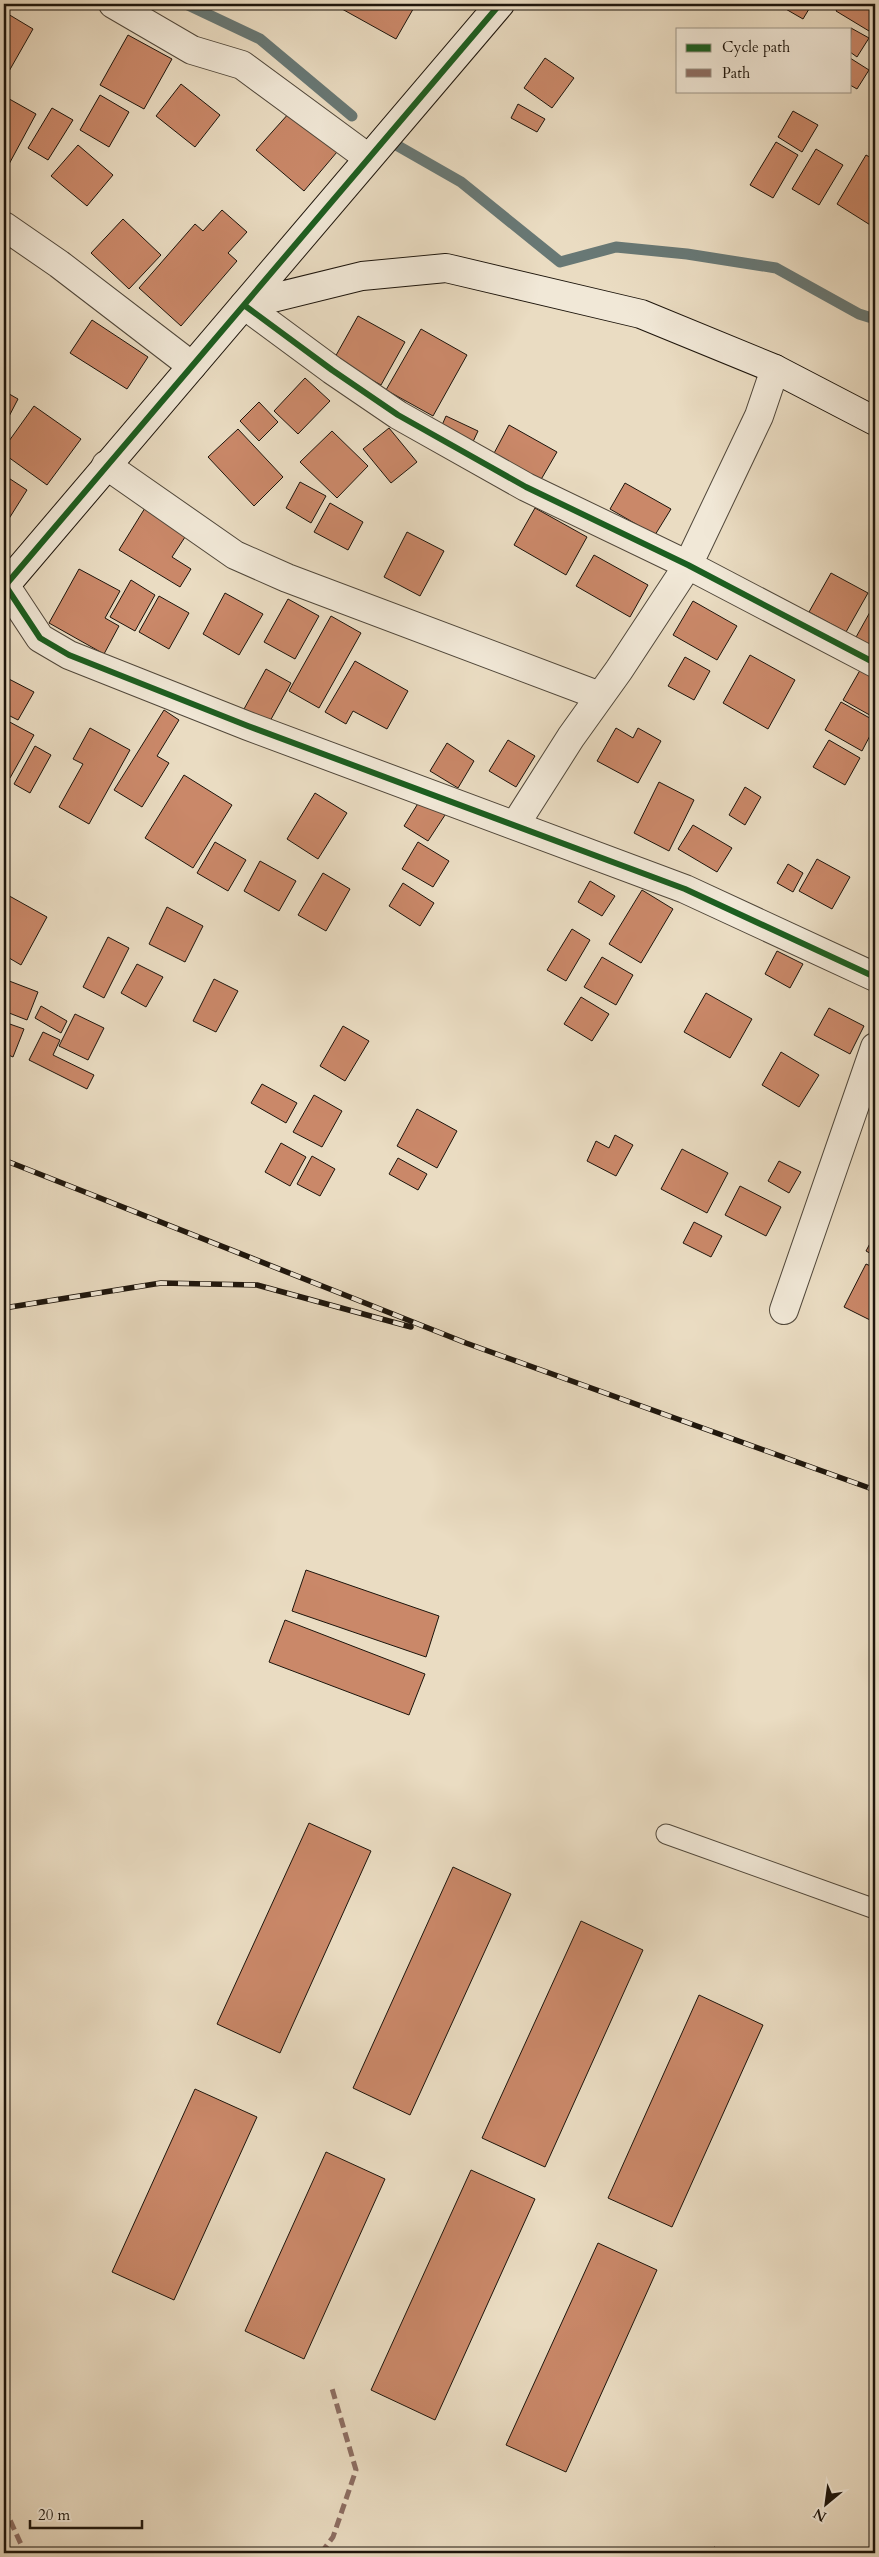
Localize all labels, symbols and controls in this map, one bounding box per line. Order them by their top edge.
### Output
legend [676,28,852,92]
text: Cycle path [722,37,791,57]
text: Path [722,63,751,83]
north arrow [802,2480,852,2530]
scale bar [30,2497,142,2529]
text: N [810,2504,830,2526]
text: 20 m [38,2505,70,2525]

